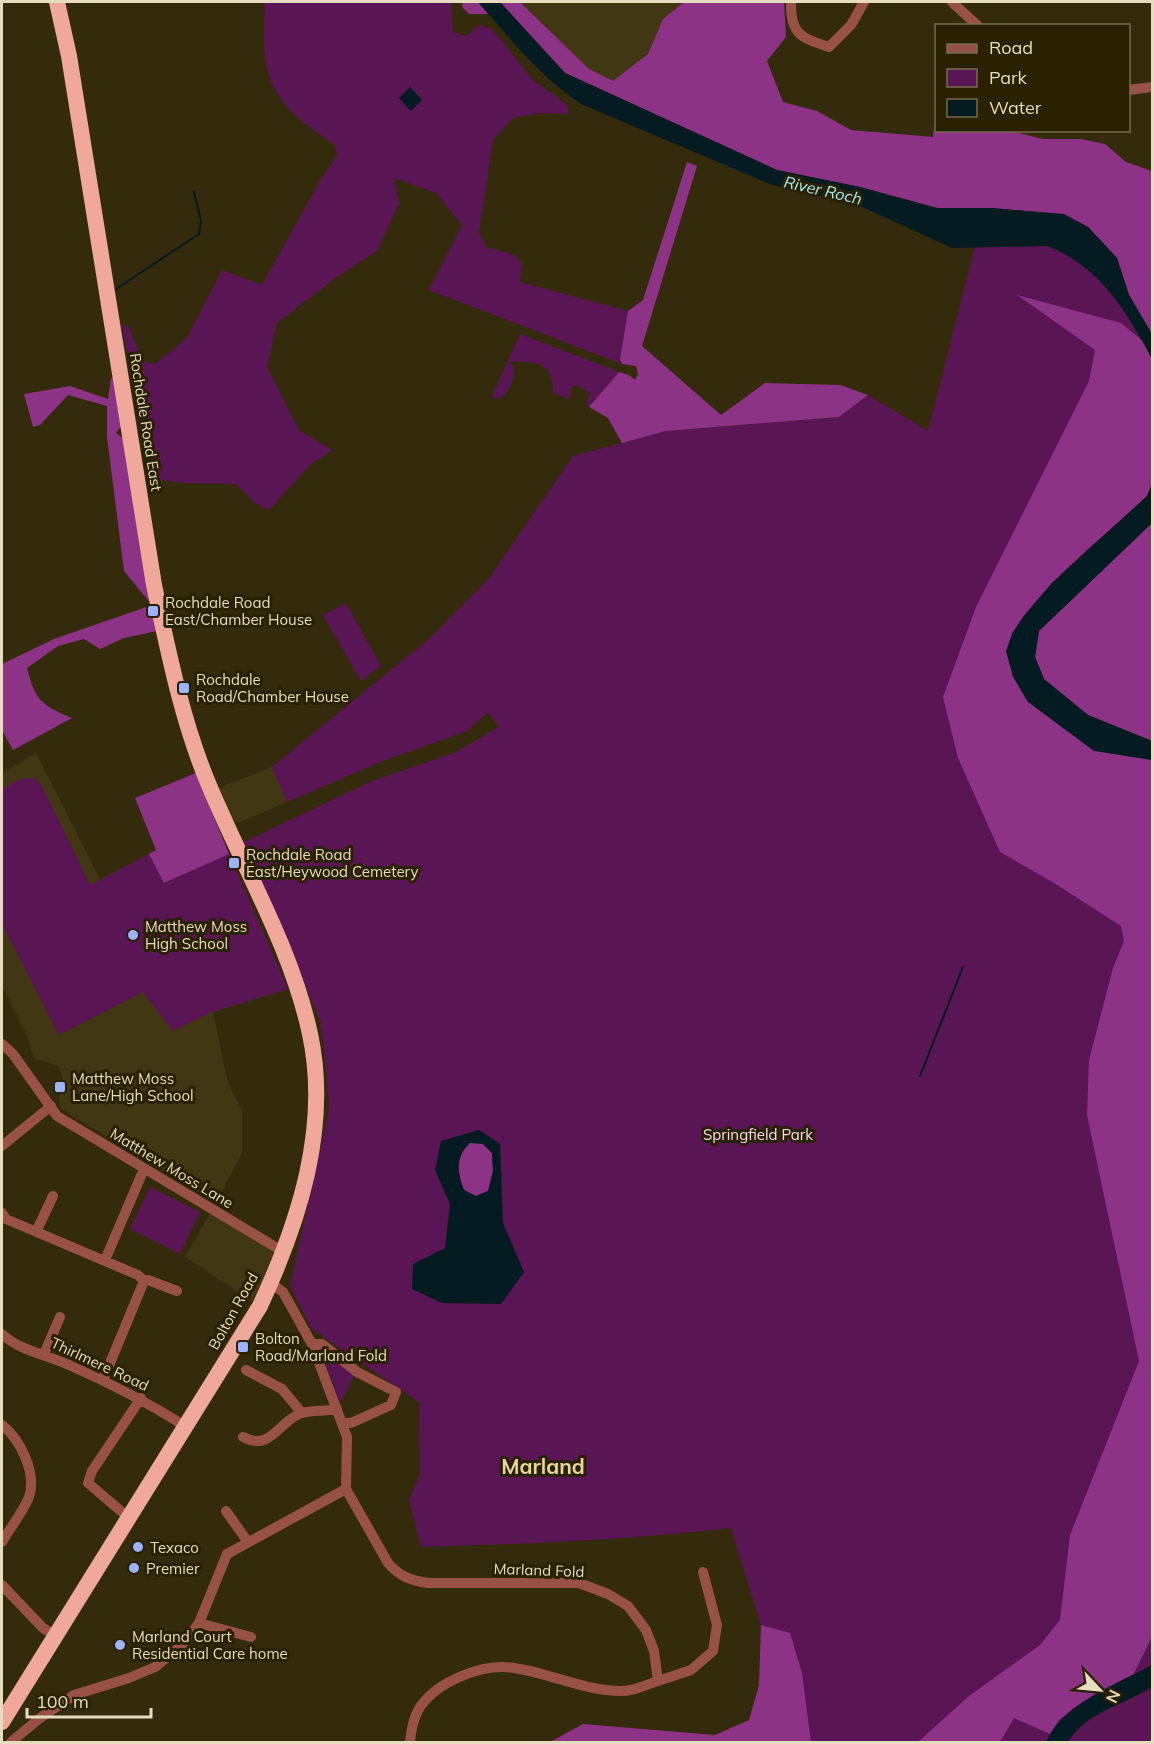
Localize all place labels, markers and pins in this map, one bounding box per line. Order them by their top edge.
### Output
place label: Rochdale Road East/Chamber House [165,593,312,629]
marker: Rochdale Road East/Chamber House [146,604,160,618]
place label: Rochdale Road/Chamber House [196,670,349,706]
marker: Rochdale Road/Chamber House [177,681,191,695]
place label: Rochdale Road East/Heywood Cemetery [246,845,418,881]
marker: Rochdale Road East/Heywood Cemetery [227,856,241,870]
place label: Matthew Moss High School [145,917,247,953]
marker: Matthew Moss High School [126,928,140,942]
place label: Matthew Moss Lane/High School [72,1069,194,1105]
marker: Matthew Moss Lane/High School [53,1080,67,1094]
place label: Bolton Road/Marland Fold [255,1329,387,1365]
marker: Bolton Road/Marland Fold [236,1340,250,1354]
place label: Texaco [150,1538,199,1557]
marker: Texaco [131,1540,145,1554]
place label: Premier [146,1559,200,1578]
marker: Premier [127,1561,141,1575]
place label: Marland Court Residential Care home [132,1627,288,1663]
marker: Marland Court Residential Care home [113,1638,127,1652]

